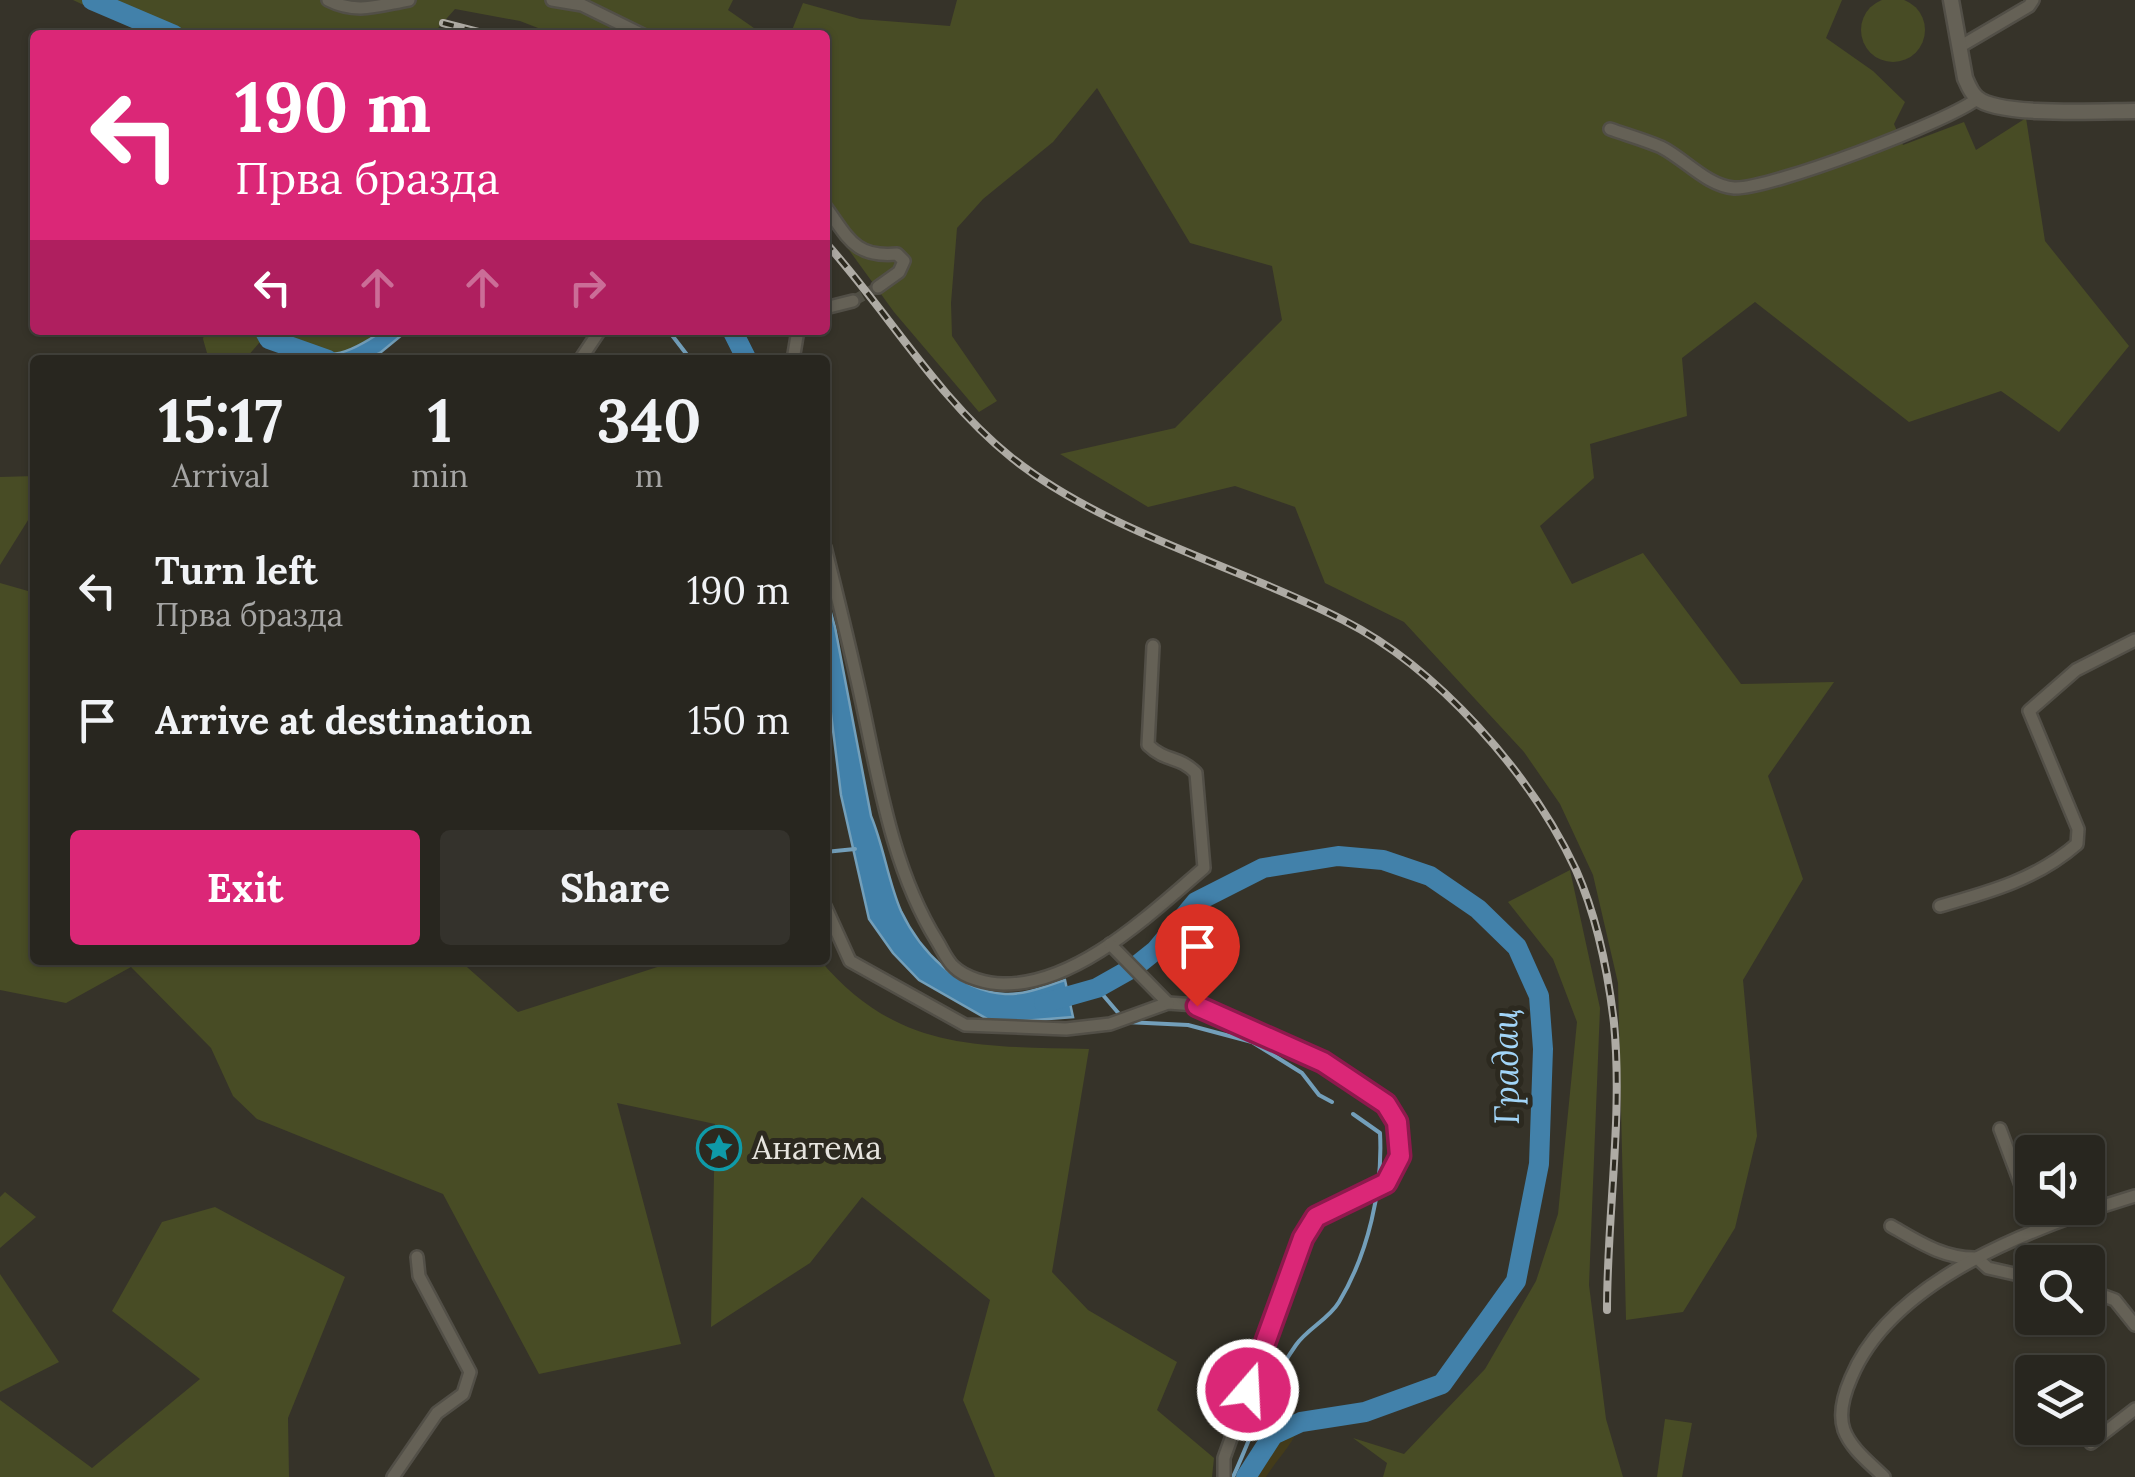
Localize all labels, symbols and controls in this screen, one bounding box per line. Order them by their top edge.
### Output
text: 190 m [235,62,431,151]
icon: left [70,70,200,200]
text: Прва бразда [235,149,500,206]
icon: left [245,260,300,315]
icon: ahead [350,260,405,315]
icon: ahead [455,260,510,315]
icon: right [560,260,615,315]
text: 15:17 [159,382,283,458]
text: 1 [428,382,452,458]
text: 340 [597,382,701,458]
text: Arrival [172,455,270,496]
text: min [411,455,468,496]
text: m [635,455,663,496]
text: Turn left [155,546,318,594]
icon: left [70,563,125,618]
text: 190 m [687,566,790,614]
text: Прва бразда [155,594,343,635]
icon: arrive [70,693,125,748]
text: Arrive at destination [155,696,532,744]
text: 150 m [688,696,790,744]
button: Exit [70,830,420,945]
button: Share [440,830,790,945]
pin [1155,904,1240,1007]
icon: arrive [1170,919,1225,974]
water label: Градац [1482,1009,1529,1125]
place icon: Анатема [696,1125,742,1171]
place label: Анатема [751,1127,882,1168]
map controls [2015,1135,2105,1445]
button: sound [2015,1135,2105,1225]
button: search [2015,1245,2105,1335]
position arrow [1196,1338,1300,1442]
button: layers [2015,1355,2105,1445]

